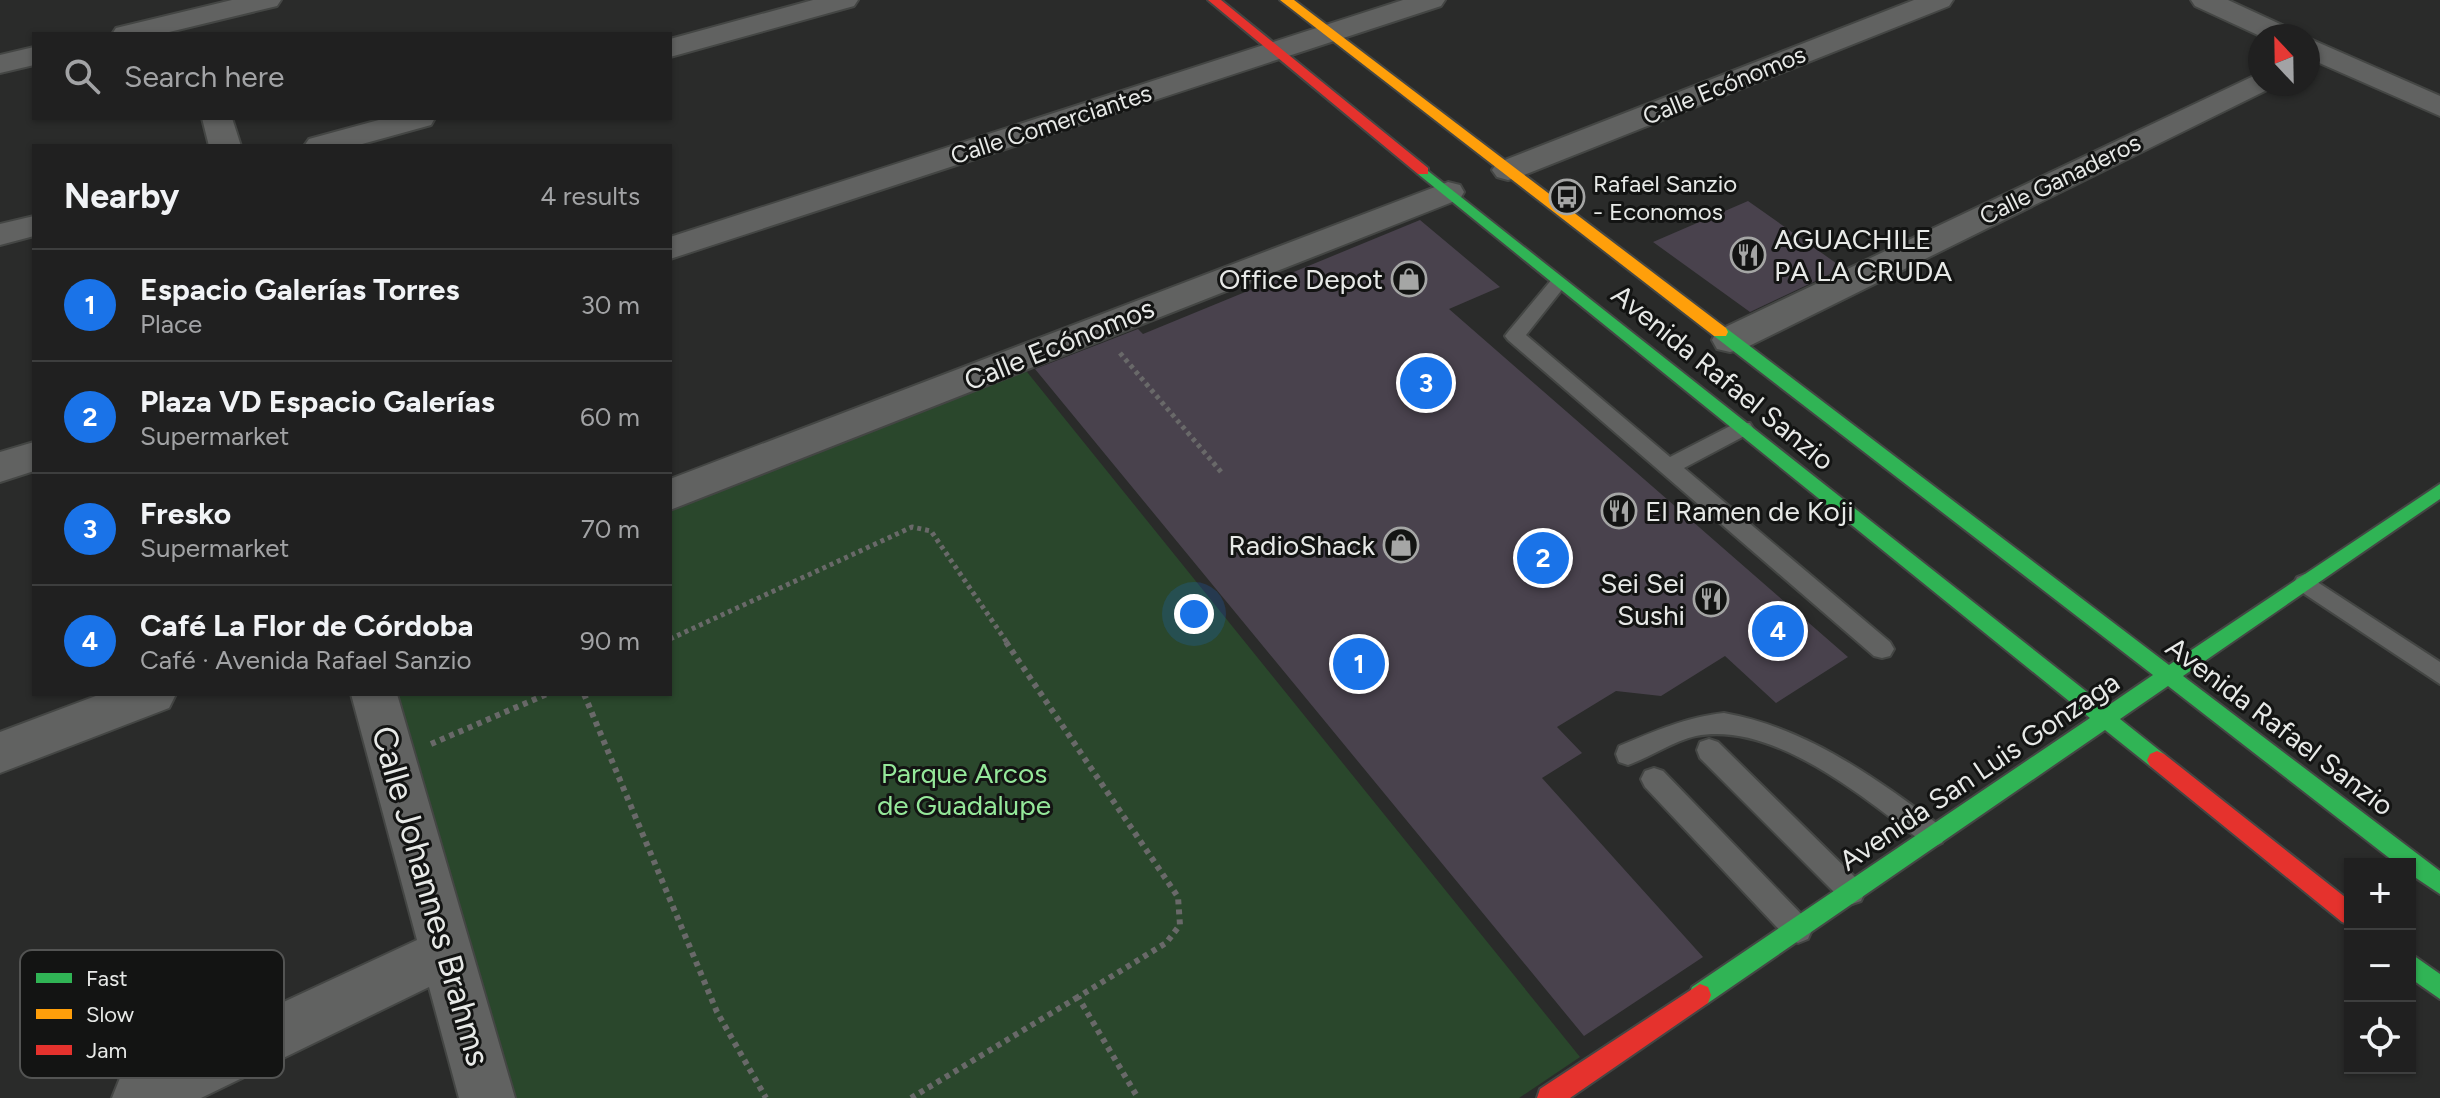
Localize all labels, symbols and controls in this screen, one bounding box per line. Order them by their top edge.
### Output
north arrow [2248,24,2320,96]
search box [32,32,672,120]
street label: Calle Ecónomos [1638,39,1810,131]
icon: search [60,54,104,98]
text: Search here [124,58,284,95]
street label: Calle Comerciantes [947,78,1155,170]
street label: Calle Ganaderos [1975,127,2145,231]
place label: Rafael Sanzio - Economos [1593,169,1737,226]
text: Nearby [64,176,179,217]
bus stop icon: Rafael Sanzio - Economos [1548,178,1586,216]
text: 4 results [540,180,640,212]
place label: AGUACHILE PA LA CRUDA [1774,222,1952,288]
restaurant icon: AGUACHILE PA LA CRUDA [1729,236,1767,274]
shop icon: Office Depot [1390,260,1428,298]
place label: Office Depot [1219,262,1383,296]
text: Espacio Galerías Torres [140,271,459,308]
street label: Avenida Rafael Sanzio [1605,277,1841,477]
text: 1 [85,289,95,321]
text: 30 m [581,289,640,321]
street label: Calle Ecónomos [959,290,1159,398]
text: Place [140,308,202,340]
pin: 3 [1400,353,1452,413]
text: Plaza VD Espacio Galerías [140,383,495,420]
text: 2 [82,401,98,433]
text: 60 m [580,401,640,433]
text: Supermarket [140,420,289,452]
restaurant icon: El Ramen de Koji [1600,492,1638,530]
place label: El Ramen de Koji [1645,494,1854,528]
text: Fresko [140,495,231,532]
text: 3 [83,513,97,545]
text: 70 m [581,513,640,545]
shop icon: RadioShack [1382,526,1420,564]
place label: RadioShack [1228,528,1375,562]
pin: 2 [1517,528,1569,588]
text: Supermarket [140,532,289,564]
place label: Sei Sei Sushi [1600,566,1685,632]
restaurant icon: Sei Sei Sushi [1692,580,1730,618]
your location [1174,594,1214,634]
pin: 4 [1752,601,1804,661]
text: Café La Flor de Córdoba [140,607,474,644]
text: 4 [82,625,98,657]
text: 90 m [580,625,640,657]
street label: Avenida Rafael Sanzio [2159,629,2401,823]
pin: 1 [1333,634,1385,694]
text: Café · Avenida Rafael Sanzio [140,644,472,676]
street label: Avenida San Luis Gonzaga [1833,665,2125,877]
street label: Calle Johannes Brahms [363,721,499,1071]
park label: Parque Arcos de Guadalupe [877,756,1051,822]
map controls [2344,858,2416,1074]
button: + [2344,858,2416,930]
button: − [2344,930,2416,1002]
legend [20,950,284,1078]
text: Fast [86,965,128,992]
text: Slow [86,1001,135,1028]
button: locate [2344,1002,2416,1074]
text: Jam [86,1037,127,1064]

